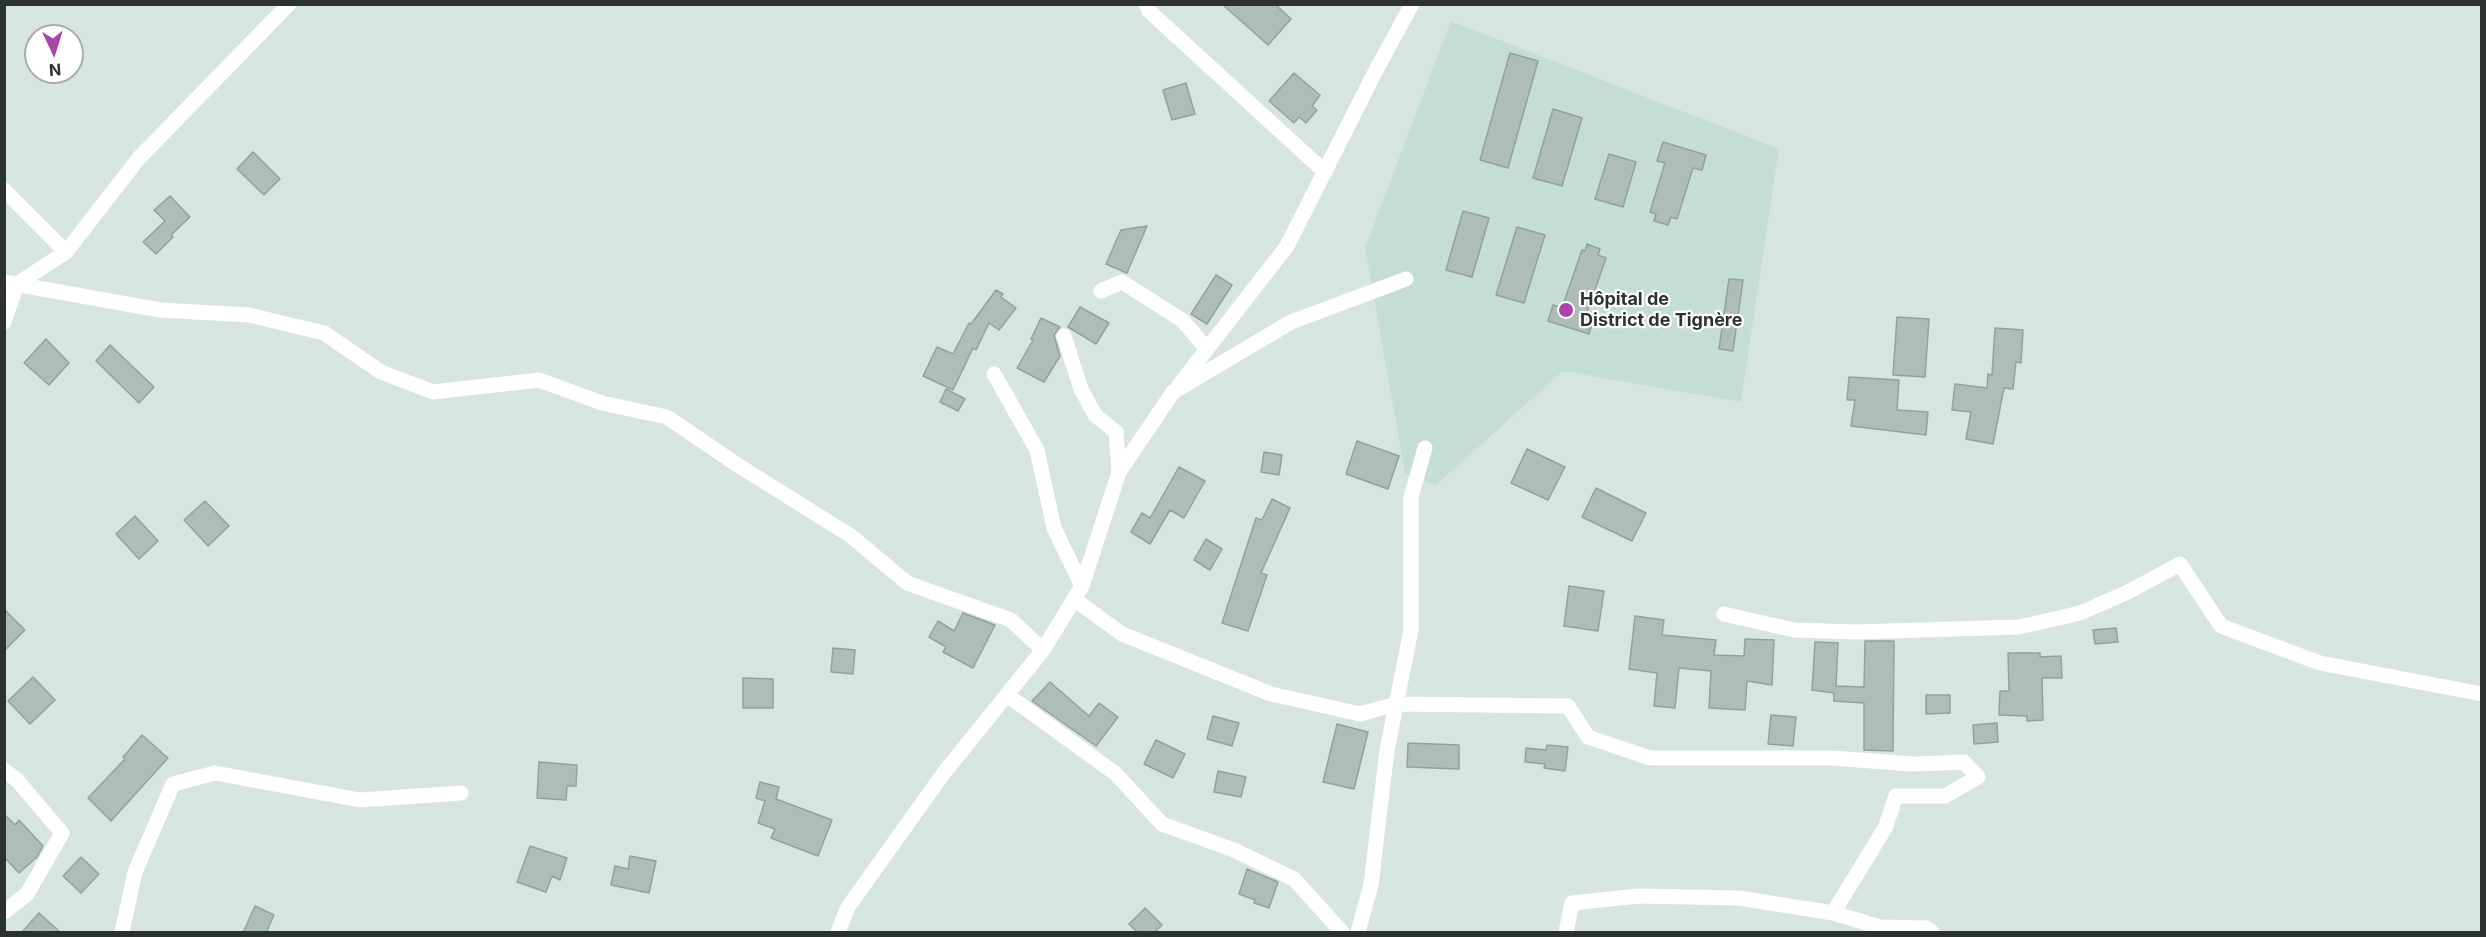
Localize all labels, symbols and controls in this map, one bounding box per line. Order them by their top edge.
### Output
north arrow [24,24,84,84]
text: N [48,60,62,80]
place label: Hôpital de District de Tignère [1580,289,1742,332]
marker: Hôpital de District de Tignère [1557,301,1575,319]

